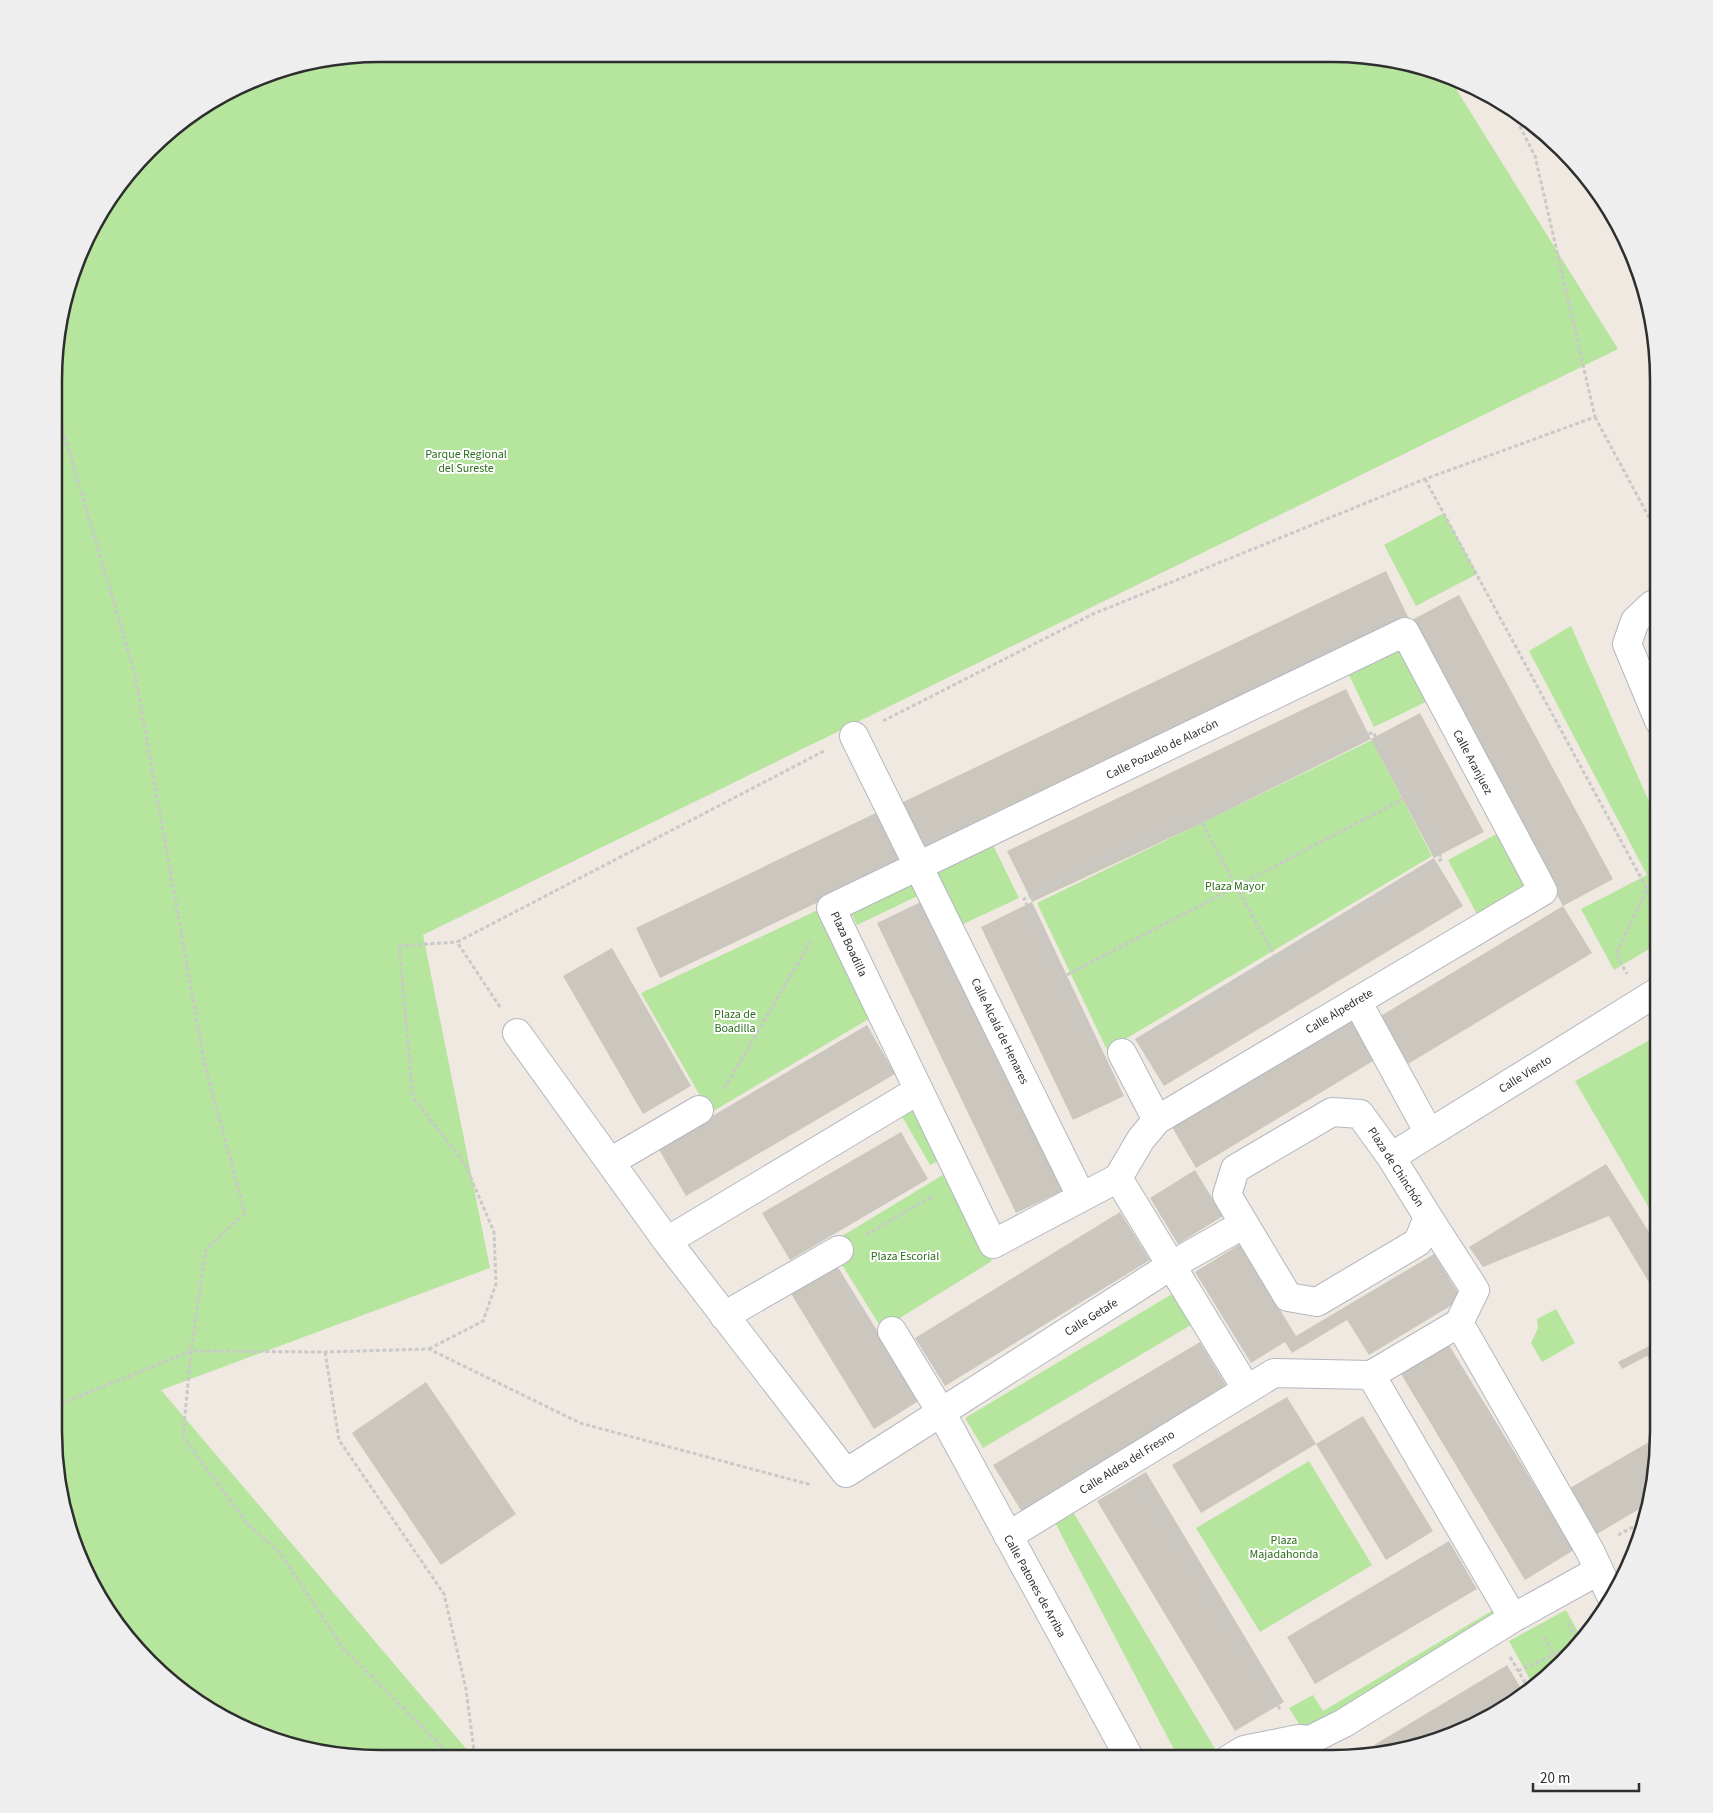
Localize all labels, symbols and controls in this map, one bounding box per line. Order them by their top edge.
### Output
park label: Parque Regional del Sureste [425,446,507,477]
street label: Calle Pozuelo de Alarcón [1103,715,1221,784]
street label: Calle Aranjuez [1448,727,1497,798]
park label: Plaza Mayor [1205,878,1266,895]
street label: Plaza Boadilla [826,909,871,980]
street label: Calle Alcalá de Henares [966,975,1033,1087]
street label: Calle Alpedrete [1302,985,1376,1038]
park label: Plaza de Boadilla [714,1006,756,1037]
street label: Calle Viento [1496,1051,1555,1097]
street label: Plaza de Chinchón [1363,1124,1428,1211]
park label: Plaza Escorial [871,1248,939,1265]
street label: Calle Getafe [1061,1294,1121,1340]
street label: Calle Aldea del Fresno [1076,1426,1178,1499]
street label: Calle Patones de Arriba [999,1532,1070,1641]
park label: Plaza Majadahonda [1250,1532,1318,1563]
scale bar [1533,1760,1639,1792]
text: 20 m [1540,1768,1570,1789]

